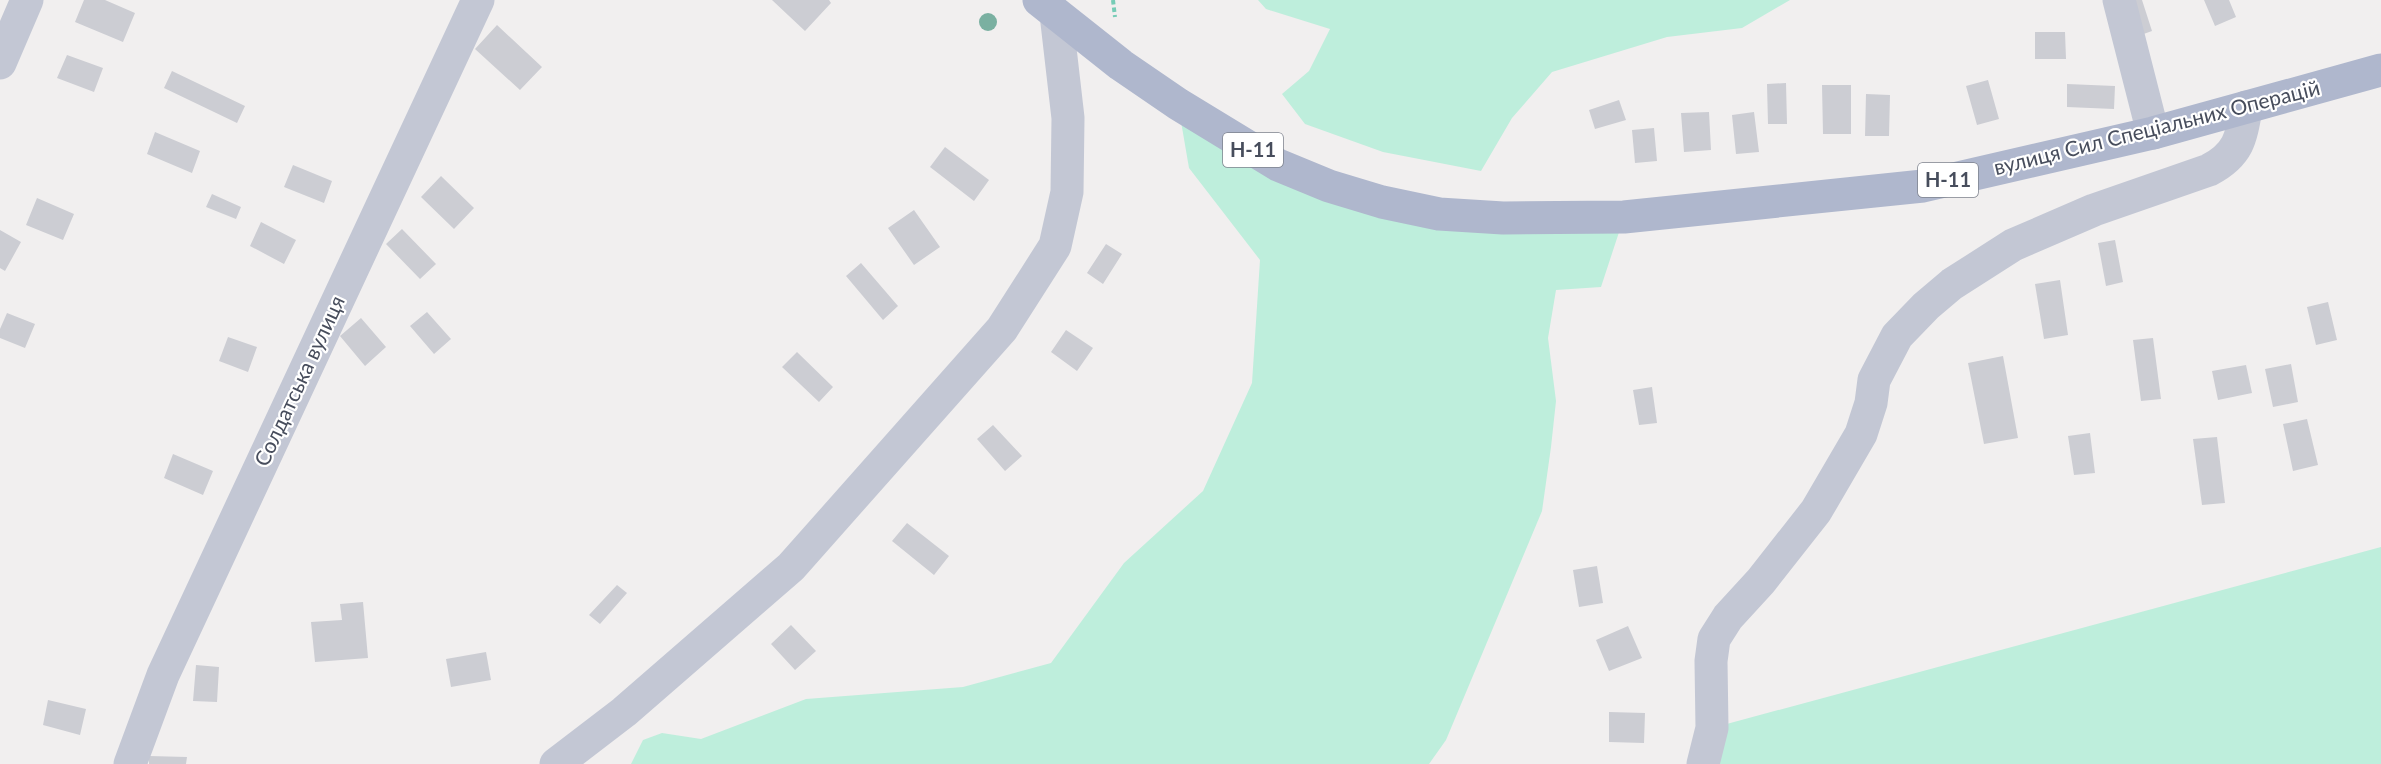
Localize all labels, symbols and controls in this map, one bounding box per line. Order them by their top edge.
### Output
street label: вулиця Сил Спеціальних Операцій [1991,74,2322,179]
road number: Н-11 [1223,133,1283,167]
road number: Н-11 [1918,163,1978,197]
street label: Солдатська вулиця [248,291,349,470]

